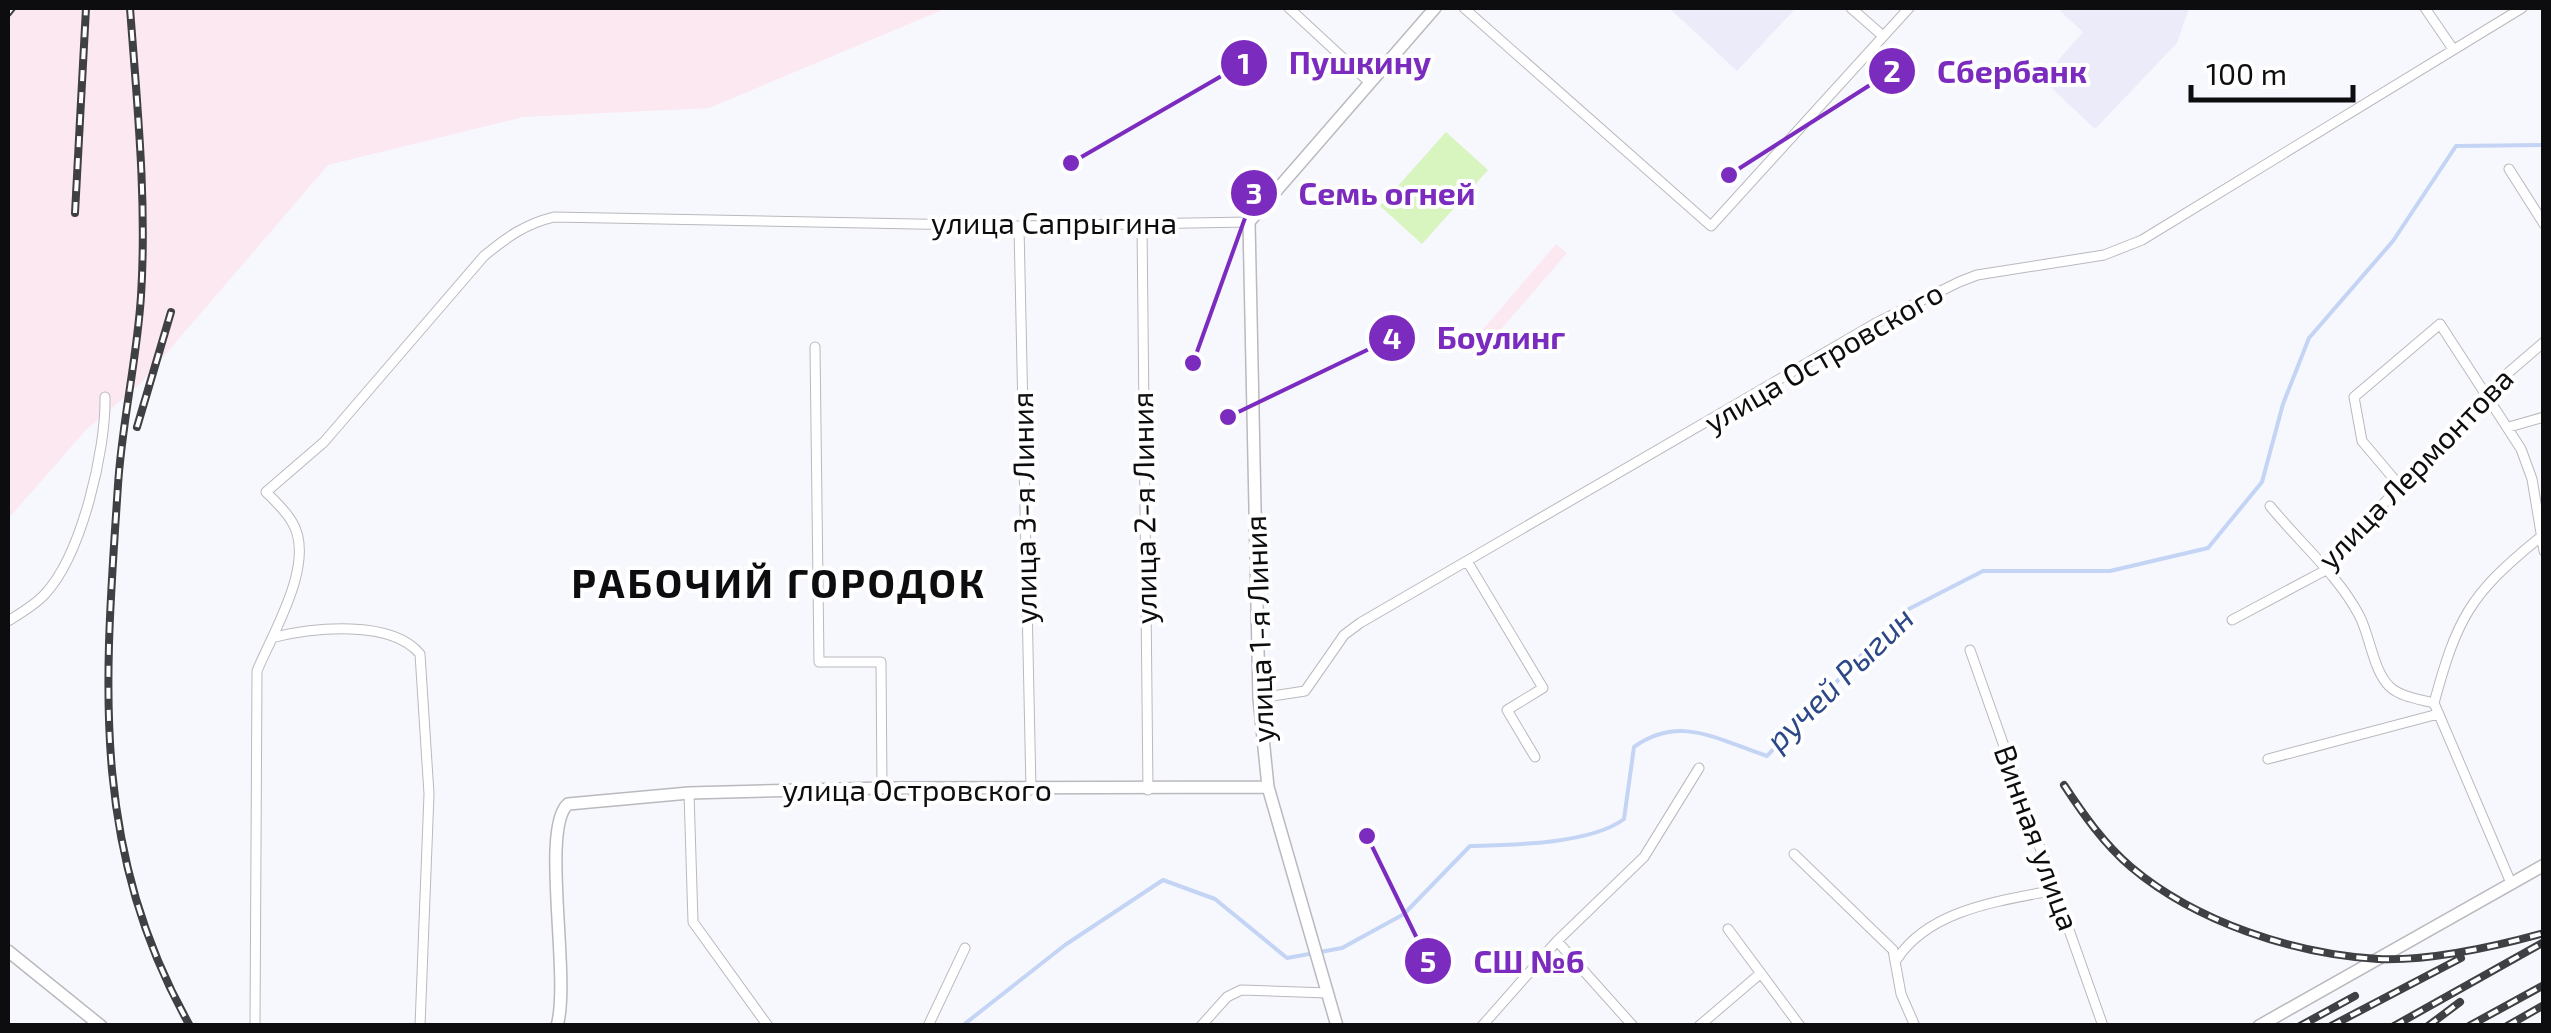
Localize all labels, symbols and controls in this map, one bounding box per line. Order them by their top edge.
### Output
callout: Пушкину [1219,32,1451,94]
callout: Сбербанк [1867,40,2107,102]
scale bar [2191,40,2354,102]
text: Пушкину [1289,42,1431,81]
text: 1 [1238,44,1250,80]
text: Сбербанк [1937,51,2087,89]
text: 2 [1883,52,1901,88]
text: 100 m [2206,55,2287,91]
callout: Семь огней [1229,162,1496,224]
text: Семь огней [1299,173,1475,211]
text: 3 [1245,174,1263,210]
street label: улица Сапрыгина [931,204,1177,241]
street label: улица Островского [1697,273,1949,440]
callout: Боулинг [1367,307,1585,369]
text: Боулинг [1437,317,1565,356]
text: 4 [1382,319,1402,355]
street label: улица Лермонтова [2309,360,2520,576]
street label: улица 3-я Линия [1003,392,1044,624]
street label: улица 2-я Линия [1123,392,1164,624]
street label: улица 1-я Линия [1236,515,1281,743]
district label: РАБОЧИЙ ГОРОДОК [571,558,987,606]
water label: ручей Рыгин [1757,598,1920,757]
street label: Винная улица [1987,740,2088,935]
street label: улица Островского [782,771,1052,808]
callout: СШ №6 [1403,930,1604,992]
text: СШ №6 [1473,941,1585,979]
text: 5 [1420,942,1436,978]

